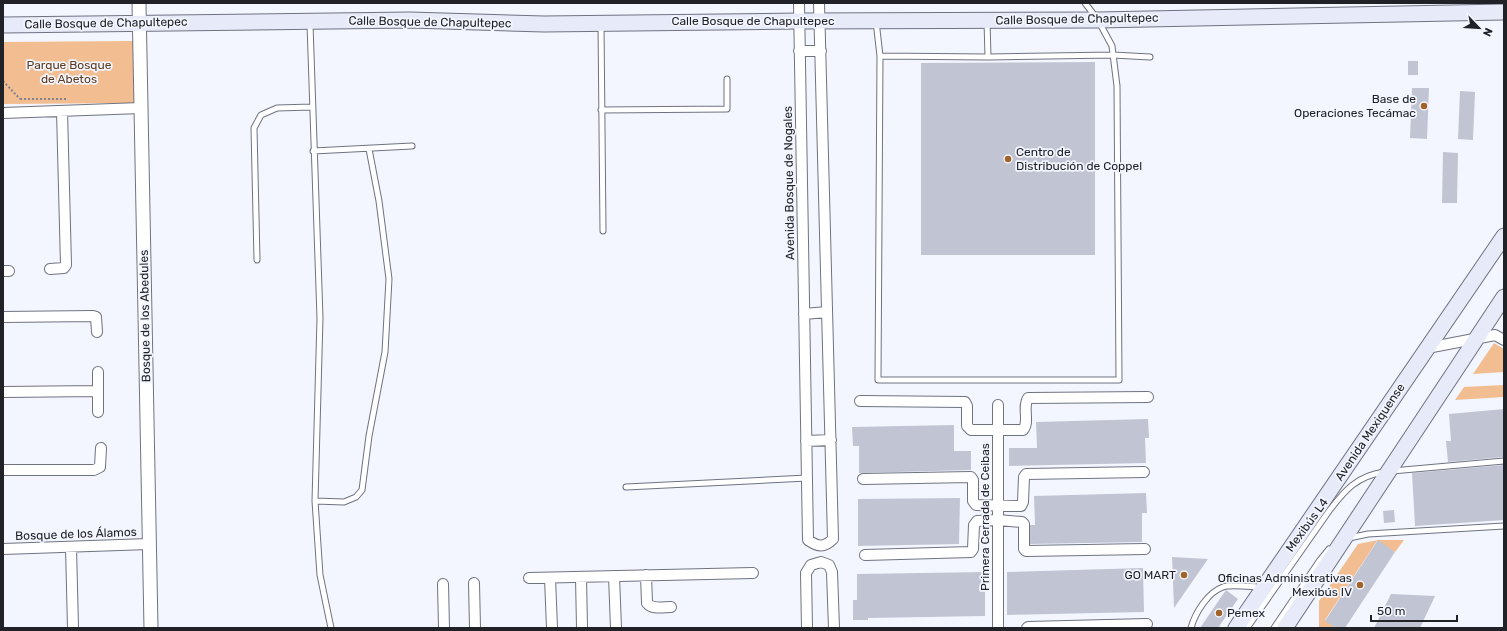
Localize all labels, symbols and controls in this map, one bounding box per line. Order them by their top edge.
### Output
north arrow [1459,8,1499,48]
street label: Calle Bosque de Chapultepec [995,11,1159,27]
street label: Calle Bosque de Chapultepec [348,14,512,30]
street label: Calle Bosque de Chapultepec [671,14,835,28]
street label: Calle Bosque de Chapultepec [24,15,188,31]
text: N [1480,26,1495,38]
park label: Parque Bosque de Abetos [27,58,112,86]
place label: Base de Operaciones Tecámac [1294,92,1416,120]
marker: Base de Operaciones Tecámac [1419,101,1429,111]
street label: Avenida Bosque de Nogales [781,106,797,260]
place label: Centro de Distribución de Coppel [1016,145,1142,173]
marker: Centro de Distribución de Coppel [1003,154,1013,164]
street label: Bosque de los Abedules [137,250,153,382]
street label: Avenida Mexiquense [1332,380,1408,483]
street label: Primera Cerrada de Ceibas [978,443,992,591]
street label: Mexibús L4 [1283,495,1331,555]
street label: Bosque de los Álamos [15,525,137,543]
place label: GO MART [1124,568,1176,582]
marker: GO MART [1179,570,1189,580]
place label: Oficinas Administrativas Mexibús IV [1218,571,1352,599]
marker: Oficinas Administrativas Mexibús IV [1355,580,1365,590]
scale bar [1371,597,1457,623]
text: 50 m [1377,604,1405,618]
place label: Pemex [1227,606,1266,620]
marker: Pemex [1214,608,1224,618]

